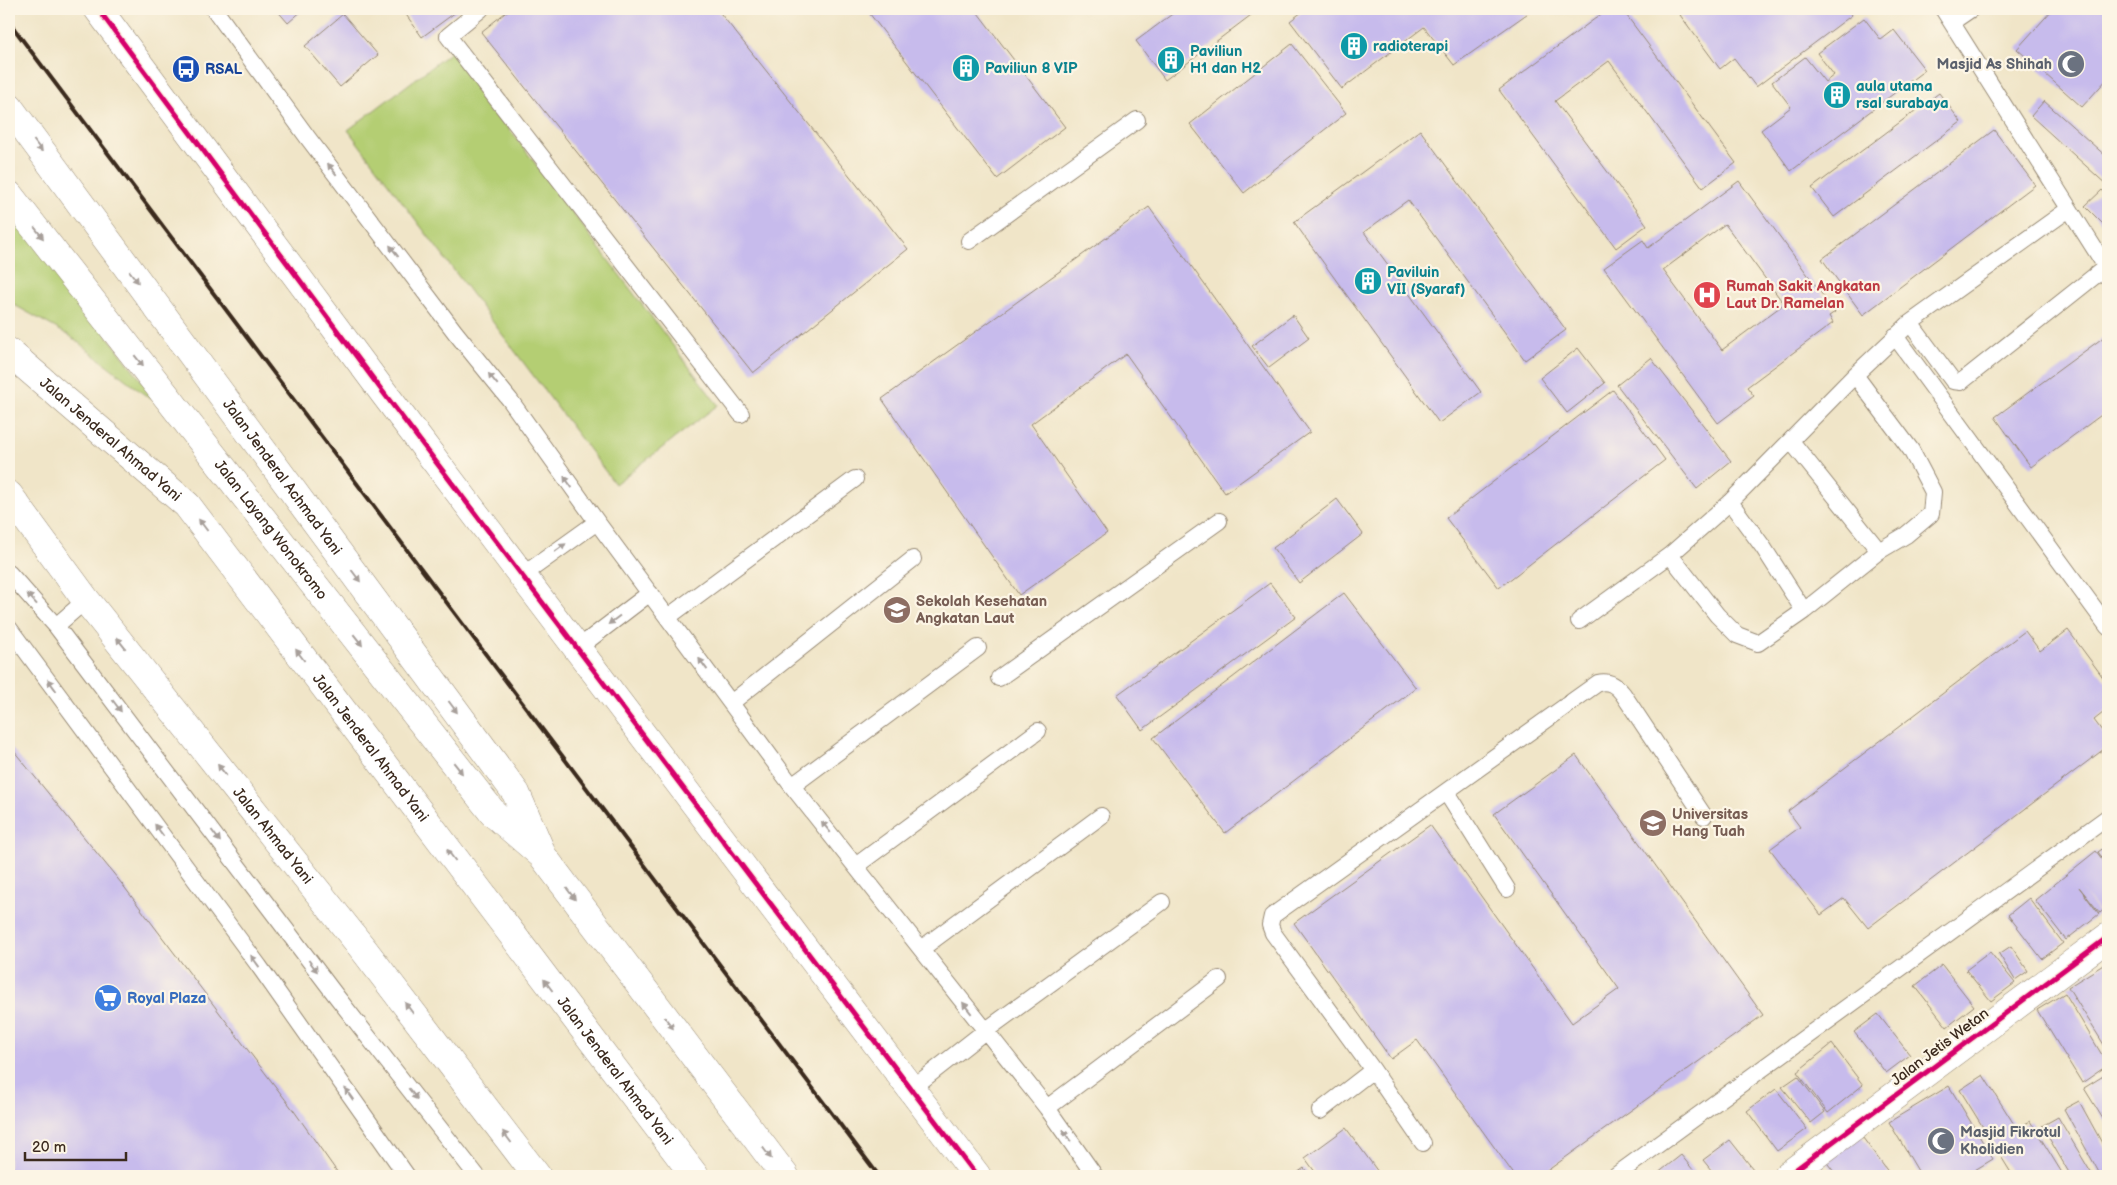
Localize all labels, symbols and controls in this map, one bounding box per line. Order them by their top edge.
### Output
building icon: radioterapi [1339,31,1369,61]
place label: radioterapi [1373,37,1448,56]
place label: Paviliun H1 dan H2 [1190,42,1261,78]
building icon: Paviliun H1 dan H2 [1156,45,1186,75]
mosque icon: Masjid As Shihah [2056,49,2086,79]
building icon: Paviliun 8 VIP [951,53,981,83]
bus stop icon: RSAL [171,54,201,84]
place label: Masjid As Shihah [1937,55,2052,74]
place label: Paviliun 8 VIP [985,59,1078,78]
place label: RSAL [205,60,243,79]
place label: aula utama rsal surabaya [1856,77,1949,113]
building icon: aula utama rsal surabaya [1822,80,1852,110]
one-way arrow [33,139,43,153]
one-way arrow [327,163,338,176]
one-way arrow [33,226,44,239]
one-way arrow [389,244,399,258]
place label: Paviluin VII (Syaraf) [1387,263,1465,299]
building icon: Paviluin VII (Syaraf) [1353,266,1383,296]
one-way arrow [129,270,140,283]
place label: Rumah Sakit Angkatan Laut Dr. Ramelan [1726,277,1880,313]
hospital icon: Rumah Sakit Angkatan Laut Dr. Ramelan [1692,280,1722,310]
one-way arrow [134,354,144,368]
street label: Jalan Jenderal Ahmad Yani [36,373,185,506]
one-way arrow [488,373,499,386]
street label: Jalan Jenderal Achmad Yani [219,395,346,558]
street label: Jalan Layang Wonokromo [210,456,332,603]
one-way arrow [563,475,573,489]
one-way arrow [197,519,208,532]
one-way arrow [553,543,566,554]
one-way arrow [351,569,361,583]
place label: Sekolah Kesehatan Angkatan Laut [915,592,1047,628]
one-way arrow [27,593,38,606]
school or university icon: Sekolah Kesehatan Angkatan Laut [882,595,912,625]
one-way arrow [608,615,621,626]
one-way arrow [352,634,363,647]
one-way arrow [115,637,126,650]
one-way arrow [295,649,306,662]
one-way arrow [697,658,708,671]
street label: Jalan Jenderal Ahmad Yani [308,670,433,826]
one-way arrow [47,678,57,692]
one-way arrow [112,699,123,712]
one-way arrow [447,700,458,713]
one-way arrow [453,762,463,775]
one-way arrow [216,764,227,777]
street label: Jalan Ahmad Yani [229,783,317,888]
place label: Universitas Hang Tuah [1672,805,1748,841]
school or university icon: Universitas Hang Tuah [1638,808,1668,838]
one-way arrow [821,821,832,834]
one-way arrow [153,824,164,837]
one-way arrow [210,829,221,842]
one-way arrow [445,849,456,862]
one-way arrow [566,887,577,900]
one-way arrow [250,954,260,968]
one-way arrow [308,959,319,972]
one-way arrow [543,978,553,992]
supermarket icon: Royal Plaza [93,983,123,1013]
place label: Royal Plaza [127,989,206,1008]
street label: Jalan Jenderal Ahmad Yani [553,993,677,1148]
one-way arrow [962,1001,972,1015]
one-way arrow [403,1002,414,1015]
street label: Jalan Jetis Wetan [1887,1004,1993,1090]
one-way arrow [664,1016,675,1029]
one-way arrow [344,1087,354,1100]
one-way arrow [408,1087,418,1101]
place label: Masjid Fikrotul Kholidien [1960,1123,2061,1159]
mosque icon: Masjid Fikrotul Kholidien [1926,1126,1956,1156]
scale bar [25,1130,126,1162]
one-way arrow [1062,1130,1072,1143]
one-way arrow [502,1131,512,1144]
text: 20 m [32,1138,66,1157]
one-way arrow [762,1146,773,1159]

